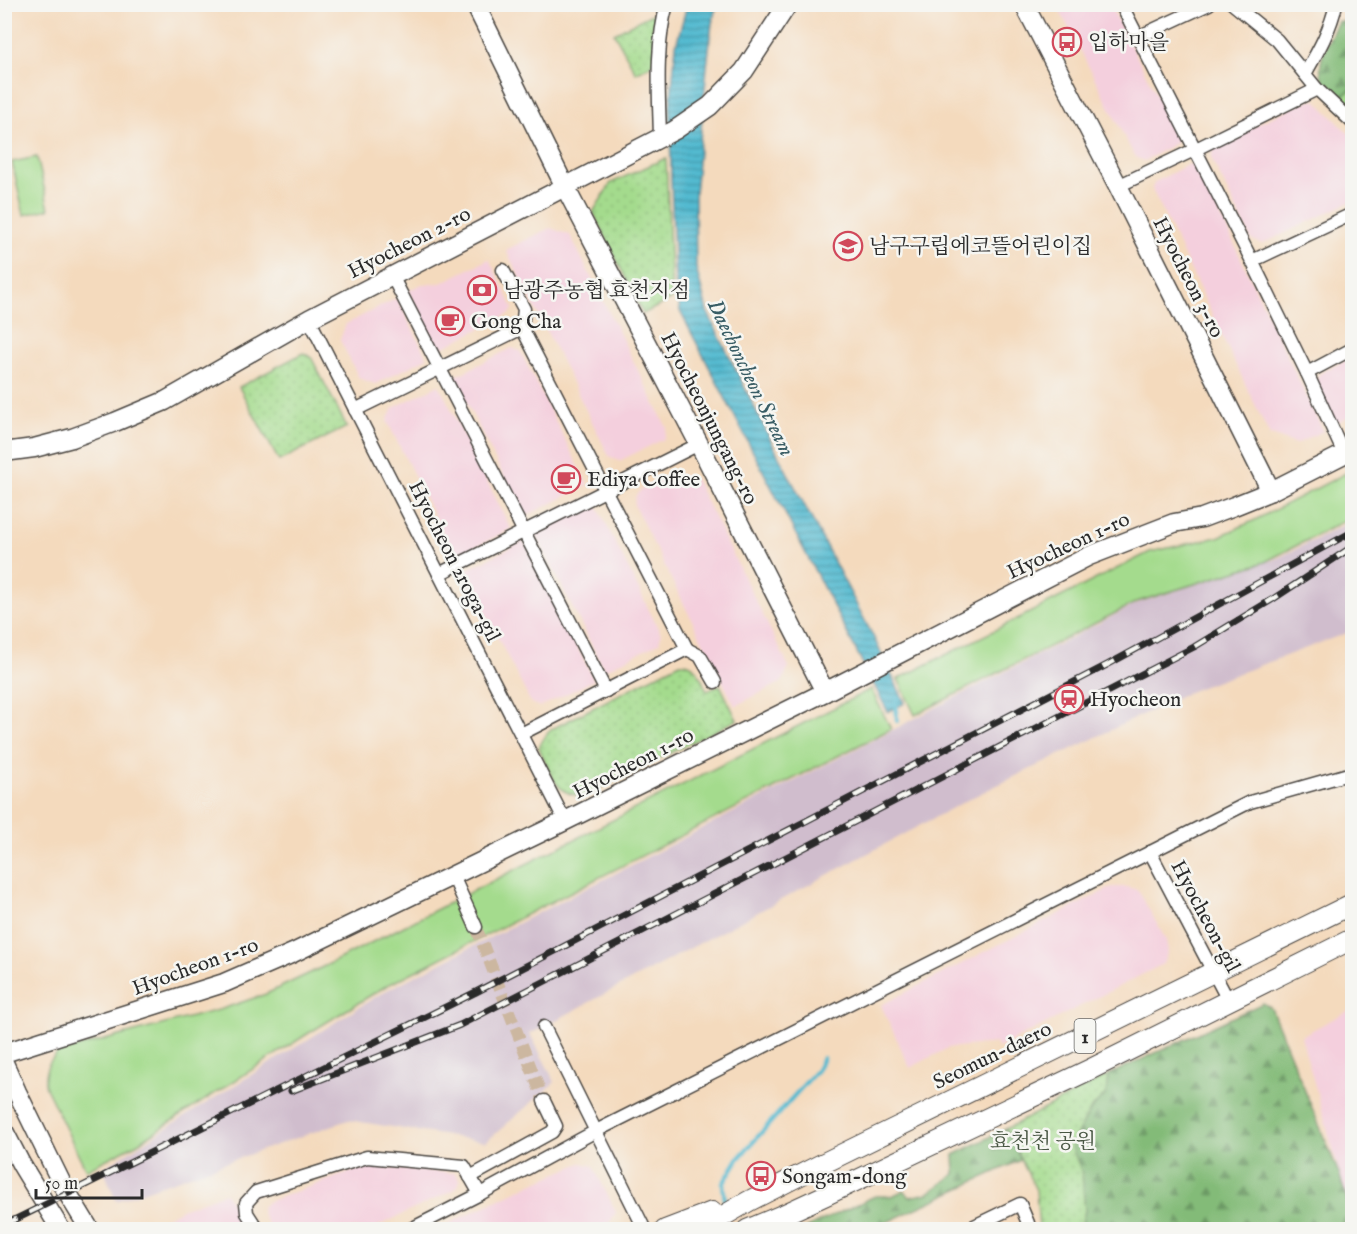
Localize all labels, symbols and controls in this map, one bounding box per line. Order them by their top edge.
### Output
bus stop icon: 입하마을 [1051,26,1083,58]
place label: 입하마을 [1088,30,1169,57]
street label: Hyocheon 2-ro [344,201,476,286]
street label: Hyocheon 3-ro [1146,213,1230,343]
school or university icon: 남구구립에코뜰어린이집 [832,230,864,262]
place label: 남구구립에코뜰어린이집 [869,234,1092,261]
bank icon: 남광주농협 효천지점 [466,274,498,306]
place label: 남광주농협 효천지점 [503,278,690,305]
water label: Daechoncheon Stream [700,295,800,461]
cafe icon: Gong Cha [434,305,466,337]
place label: Gong Cha [471,309,562,336]
street label: Hyocheonjungang-ro [654,328,764,509]
cafe icon: Ediya Coffee [550,463,582,495]
place label: Ediya Coffee [587,467,701,494]
street label: Hyocheon 2roga-gil [401,476,506,647]
street label: Hyocheon 1-ro [1003,506,1134,587]
station icon: Hyocheon [1053,683,1085,715]
place label: Hyocheon [1090,687,1181,714]
street label: Hyocheon 1-ro [569,722,699,806]
street label: Hyocheon-gil [1164,856,1246,978]
street label: Hyocheon 1-ro [129,932,262,1003]
street label: Seomun-daero [929,1016,1056,1097]
road number: 1 [1074,1019,1096,1053]
park label: 효천천 공원 [990,1129,1096,1156]
bus stop icon: Songam-dong [745,1160,777,1192]
scale bar [36,1162,142,1200]
place label: Songam-dong [782,1164,907,1191]
text: 50 m [45,1173,78,1196]

